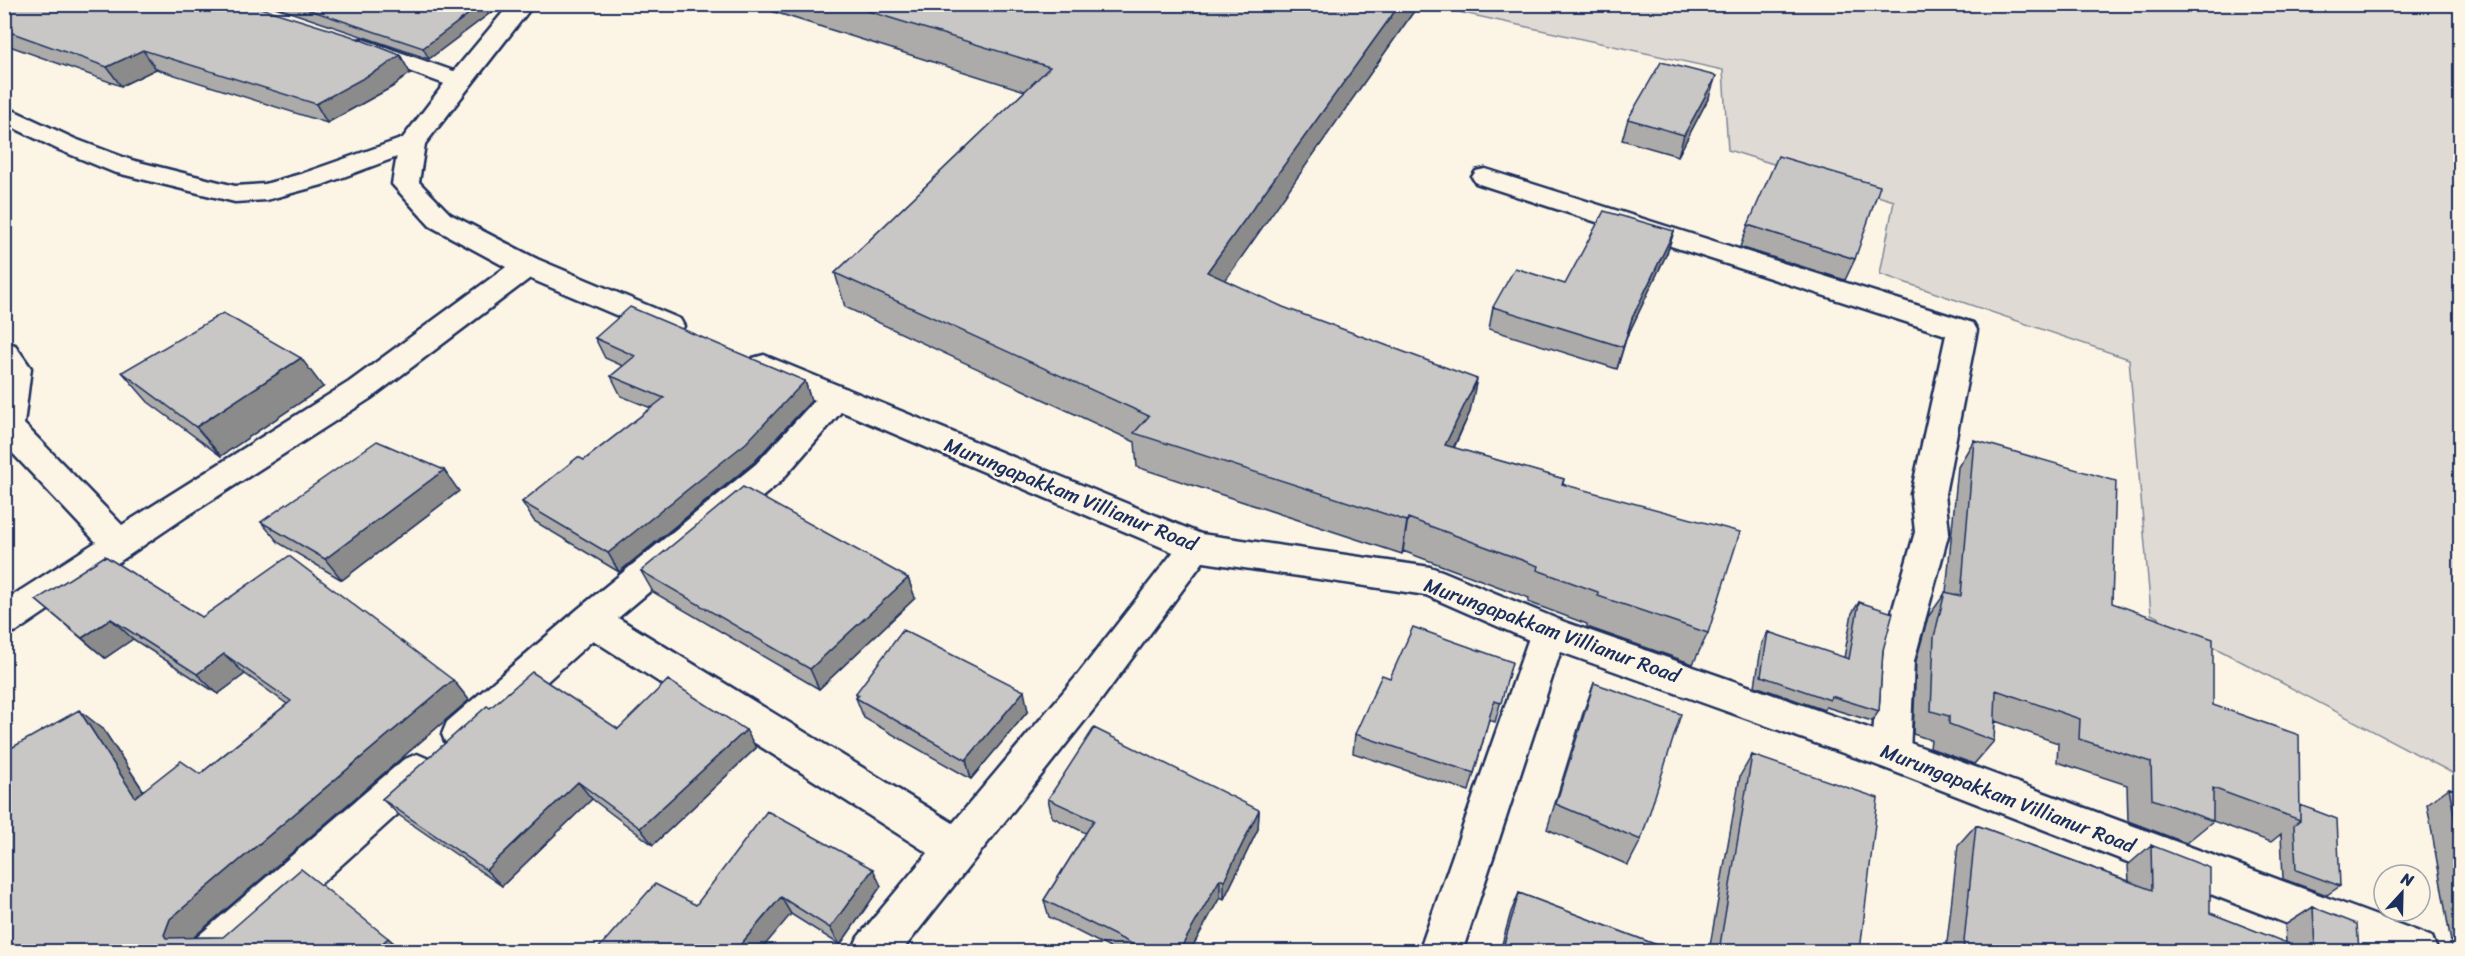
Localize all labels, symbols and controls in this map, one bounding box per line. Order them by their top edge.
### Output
street label: Murungapakkam Villianur Road [939,428,1204,562]
street label: Murungapakkam Villianur Road [1419,568,1686,694]
street label: Murungapakkam Villianur Road [1875,734,2142,864]
north arrow [2372,863,2432,923]
text: N [2396,864,2419,895]

